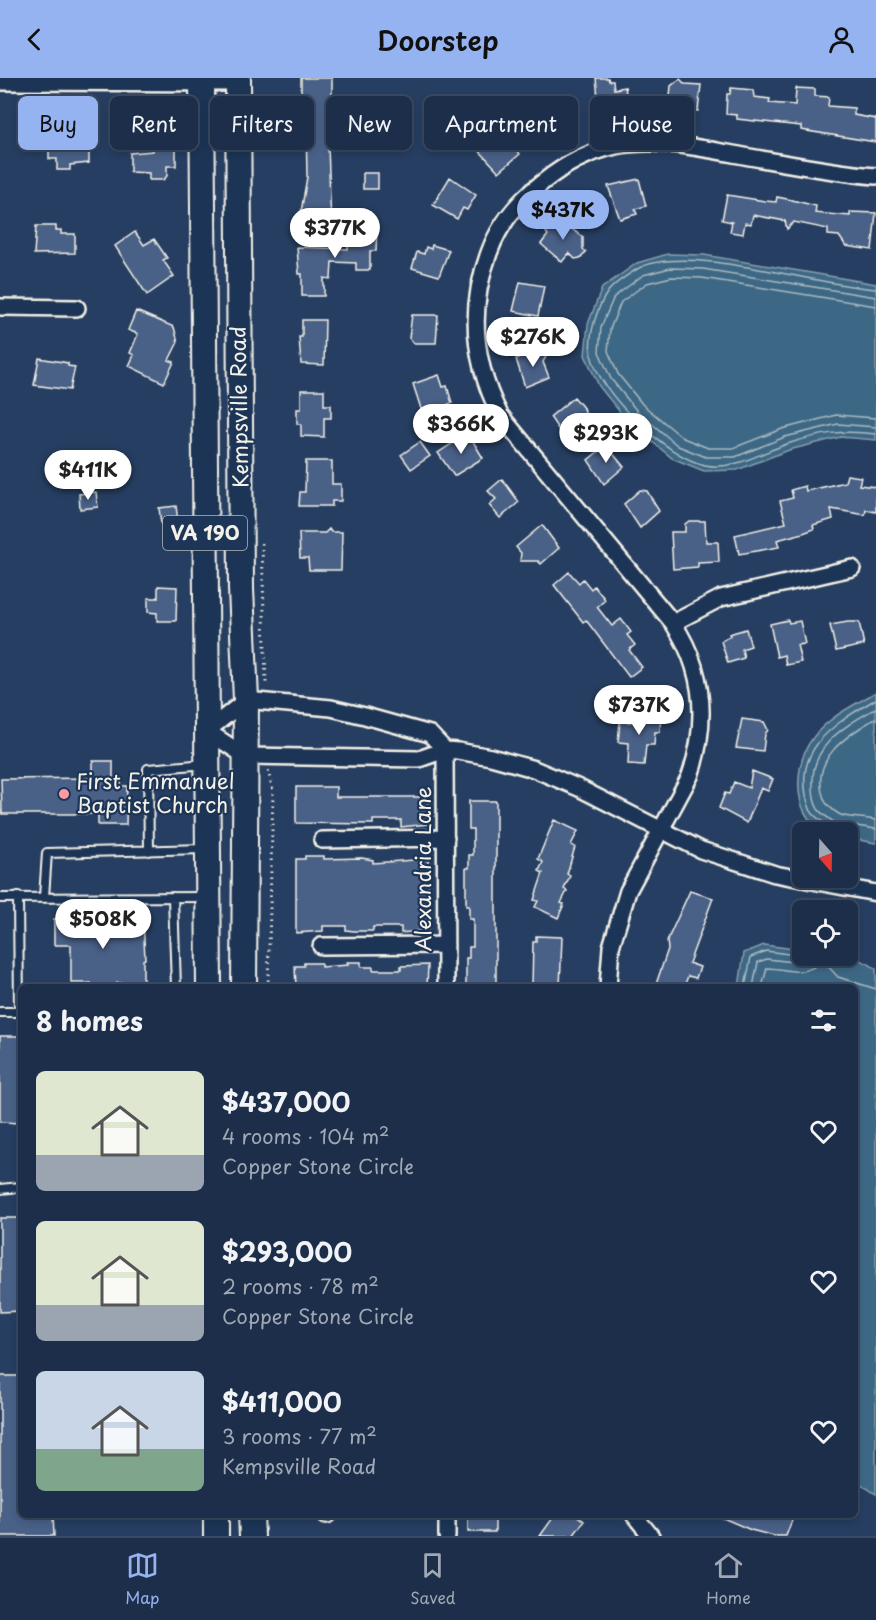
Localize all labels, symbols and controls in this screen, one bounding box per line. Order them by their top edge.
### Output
text: Doorstep [377,19,499,60]
icon: back [18,23,51,56]
icon: person [825,23,858,56]
chip: Buy [18,96,98,150]
chip: Rent [110,96,198,150]
chip: Filters [210,96,314,150]
chip: New [326,96,412,150]
chip: Apartment [424,96,578,150]
chip: House [590,96,694,150]
pin: $437K [521,190,605,241]
text: $437K [531,194,595,224]
pin: $377K [293,208,377,259]
text: $377K [304,212,366,242]
pin: $276K [491,317,575,368]
text: $276K [500,321,566,351]
street label: Kempsville Road [221,326,255,488]
pin: $366K [419,404,503,455]
text: $366K [427,408,495,438]
pin: $293K [564,413,648,464]
text: $293K [573,417,639,447]
pin: $411K [46,450,130,501]
text: $411K [58,454,118,484]
road number: VA 190 [163,516,247,550]
pin: $737K [597,685,681,736]
text: $737K [608,689,670,719]
place label: First Emmanuel Baptist Church [76,764,234,820]
street label: Alexandria Lane [406,786,438,952]
marker: First Emmanuel Baptist Church [57,787,71,801]
north arrow [792,822,858,888]
map controls [792,822,858,966]
pin: $508K [61,899,145,950]
button: locate [792,900,858,966]
text: $508K [69,903,137,933]
text: 8 homes [36,1001,143,1040]
icon: filters [807,1004,840,1037]
text: $437,000 [222,1082,350,1121]
icon: home [84,1095,156,1167]
icon: heart [807,1115,840,1148]
text: 4 rooms · 104 m² [222,1121,389,1151]
text: Copper Stone Circle [222,1151,414,1181]
text: $293,000 [222,1232,352,1271]
icon: home [84,1245,156,1317]
icon: heart [807,1265,840,1298]
text: 2 rooms · 78 m² [222,1271,379,1301]
text: Copper Stone Circle [222,1301,414,1331]
text: $411,000 [222,1382,342,1421]
icon: home [84,1395,156,1467]
icon: heart [807,1415,840,1448]
text: 3 rooms · 77 m² [222,1421,377,1451]
text: Kempsville Road [222,1451,376,1481]
tab: Map [125,1549,160,1609]
tab: Saved [410,1549,456,1609]
tab: Home [706,1549,751,1609]

